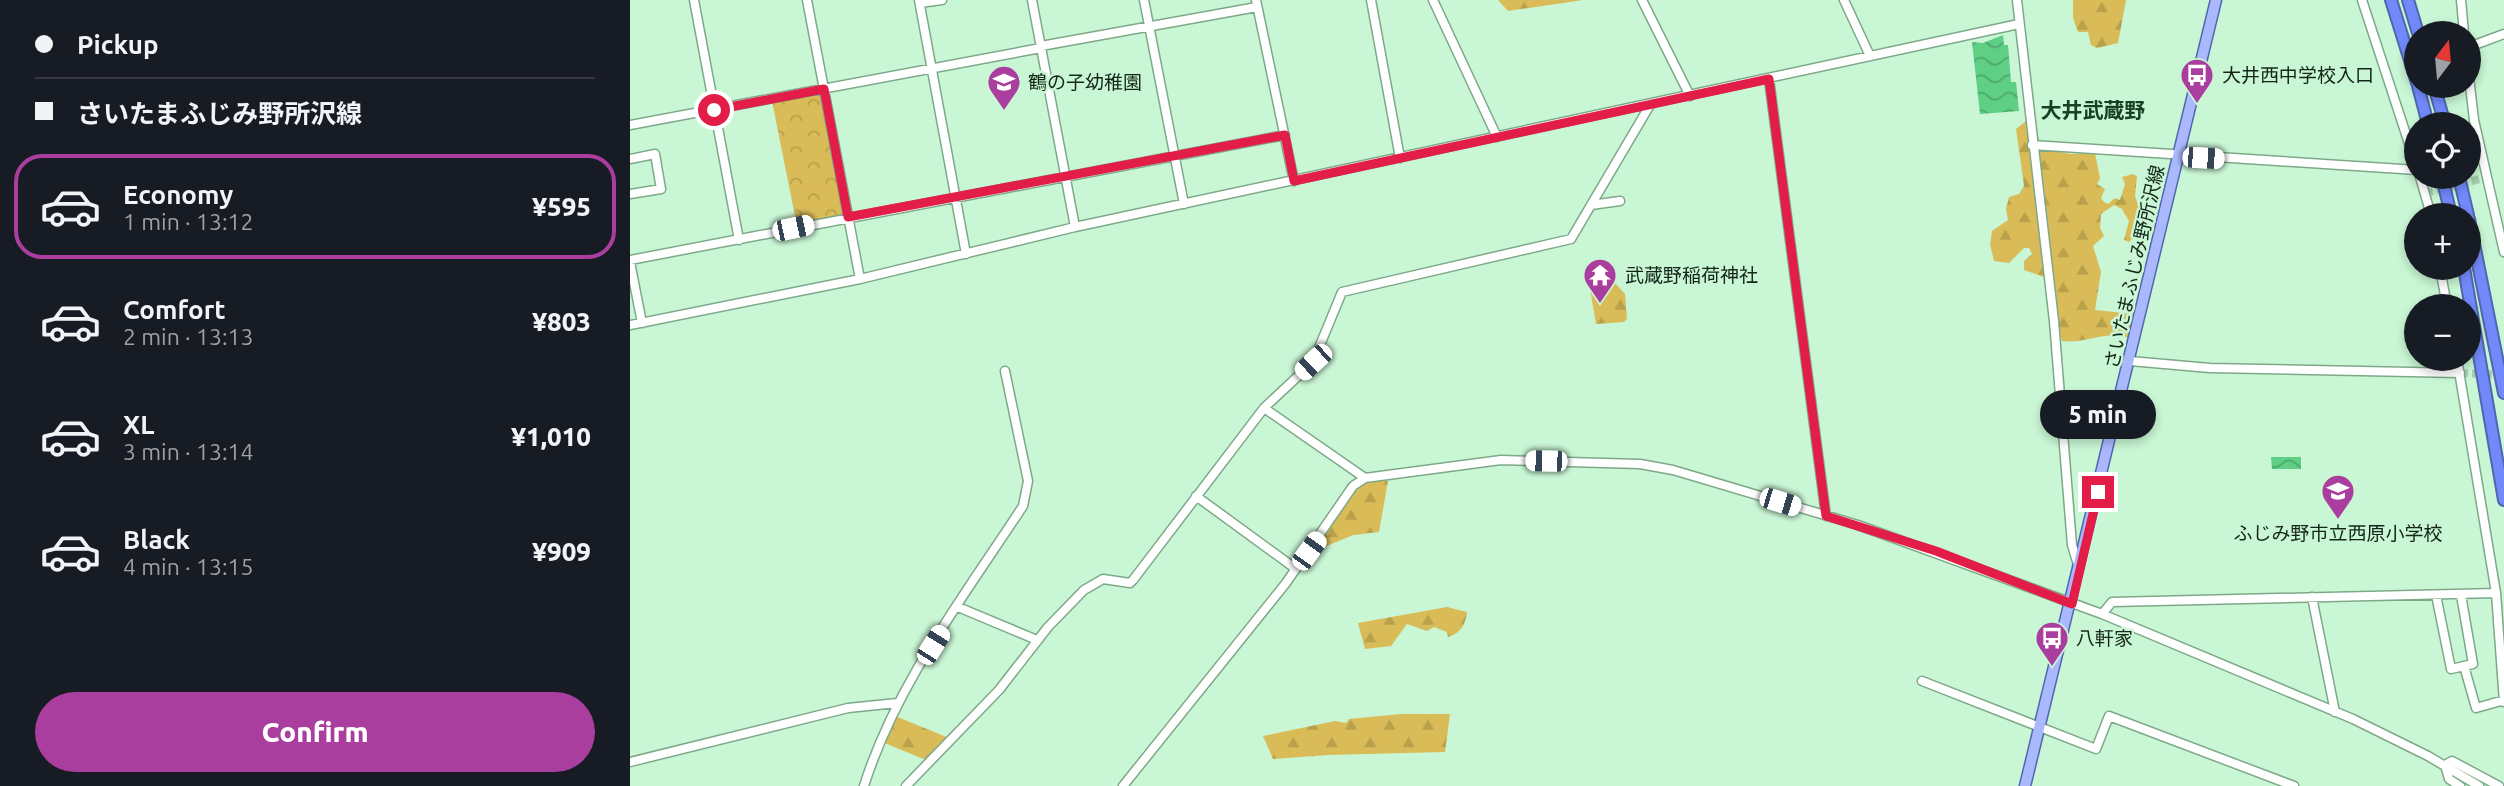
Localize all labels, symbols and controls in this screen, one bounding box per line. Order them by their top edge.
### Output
north arrow [2404,21,2482,98]
map controls [2404,21,2481,371]
text: Pickup [77,30,159,59]
bus stop icon: 大井西中学校入口 [2178,56,2216,105]
school or university icon: 鶴の子幼稚園 [985,63,1023,112]
place label: 大井西中学校入口 [2222,64,2374,86]
place label: 鶴の子幼稚園 [1028,71,1142,93]
route start [698,94,730,126]
district label: 大井武蔵野 [2041,98,2146,122]
text: さいたまふじみ野所沢線 [77,99,362,128]
button: locate [2404,112,2481,189]
car [2182,146,2225,170]
street label: さいたまふじみ野所沢線 [2100,163,2168,371]
icon: car [39,175,102,238]
text: Economy [123,180,233,209]
text: ¥595 [532,192,591,221]
button: + [2404,203,2481,280]
text: 1 min · 13:12 [123,209,254,234]
car [771,213,816,243]
temple icon: 武蔵野稲荷神社 [1581,256,1619,305]
place label: 武蔵野稲荷神社 [1625,264,1758,286]
icon: car [39,290,102,353]
button: − [2404,294,2481,371]
text: Comfort [123,295,226,324]
text: ¥803 [532,307,591,336]
text: 2 min · 13:13 [123,324,254,349]
car [1291,340,1336,384]
callout: 5 min [2040,391,2156,440]
text: 5 min [2069,402,2127,427]
icon: car [39,405,102,468]
text: XL [123,410,154,439]
text: ¥1,010 [511,422,591,451]
text: 3 min · 13:14 [123,439,254,464]
car [1525,450,1568,472]
school or university icon: ふじみ野市立西原小学校 [2319,472,2357,521]
route end [2082,476,2114,508]
car [1757,486,1804,518]
icon: car [39,520,102,583]
place label: ふじみ野市立西原小学校 [2233,522,2443,544]
text: Black [123,525,190,554]
car [1289,528,1330,574]
text: ¥909 [532,537,591,566]
text: 4 min · 13:15 [123,554,254,579]
bus stop icon: 八軒家 [2033,619,2071,668]
car [913,622,954,668]
place label: 八軒家 [2076,627,2133,649]
button: Confirm [35,692,595,772]

